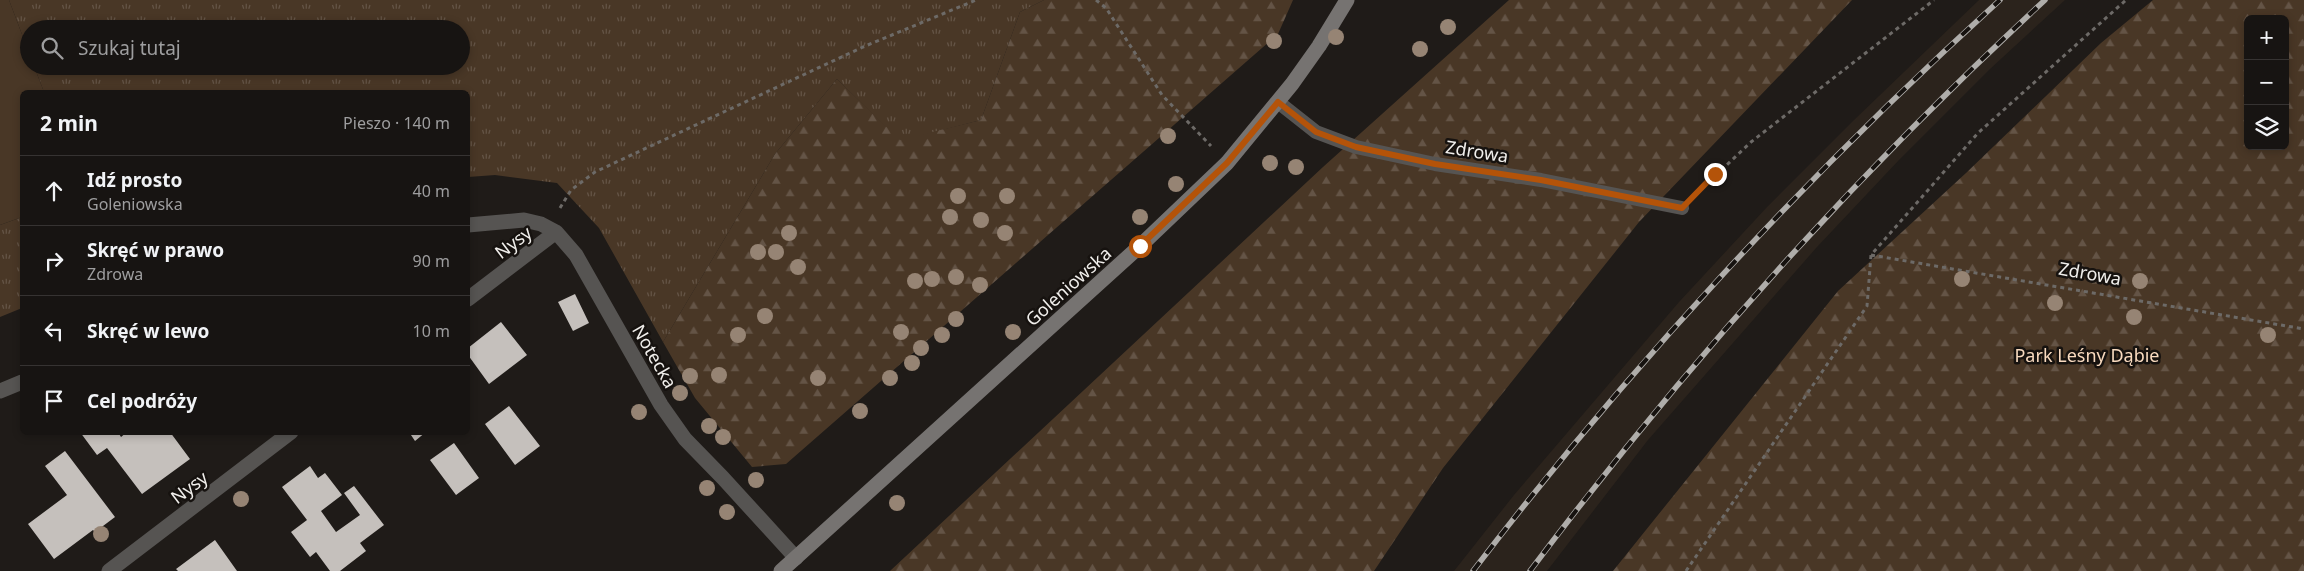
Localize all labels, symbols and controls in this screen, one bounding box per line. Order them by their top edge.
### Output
map controls [2244,15,2289,150]
button: + [2244,15,2289,60]
search box [20,20,470,75]
icon: search [38,34,66,62]
text: Szukaj tutaj [78,35,181,61]
button: − [2244,60,2289,105]
button: layers [2244,105,2289,150]
text: 2 min [40,109,98,137]
text: Pieszo · 140 m [343,112,450,134]
street label: Zdrowa [1444,134,1510,168]
route end [1704,163,1727,186]
text: Idź prosto [87,167,182,193]
icon: ahead [40,177,68,205]
text: 40 m [413,180,450,202]
text: Goleniowska [87,193,183,215]
street label: Nysy [490,220,537,264]
route start [1129,235,1152,258]
text: Skręć w prawo [87,237,224,263]
street label: Goleniowska [1020,241,1116,331]
icon: right [40,247,68,275]
text: 90 m [413,250,450,272]
street label: Zdrowa [2057,256,2123,290]
text: Zdrowa [87,263,143,285]
icon: left [40,317,68,345]
text: Skręć w lewo [87,318,209,344]
text: 10 m [413,320,450,342]
street label: Notecka [627,320,683,392]
park label: Park Leśny Dąbie [2014,343,2160,367]
icon: arrive [40,387,68,415]
text: Cel podróży [87,388,197,414]
street label: Nysy [166,465,213,509]

